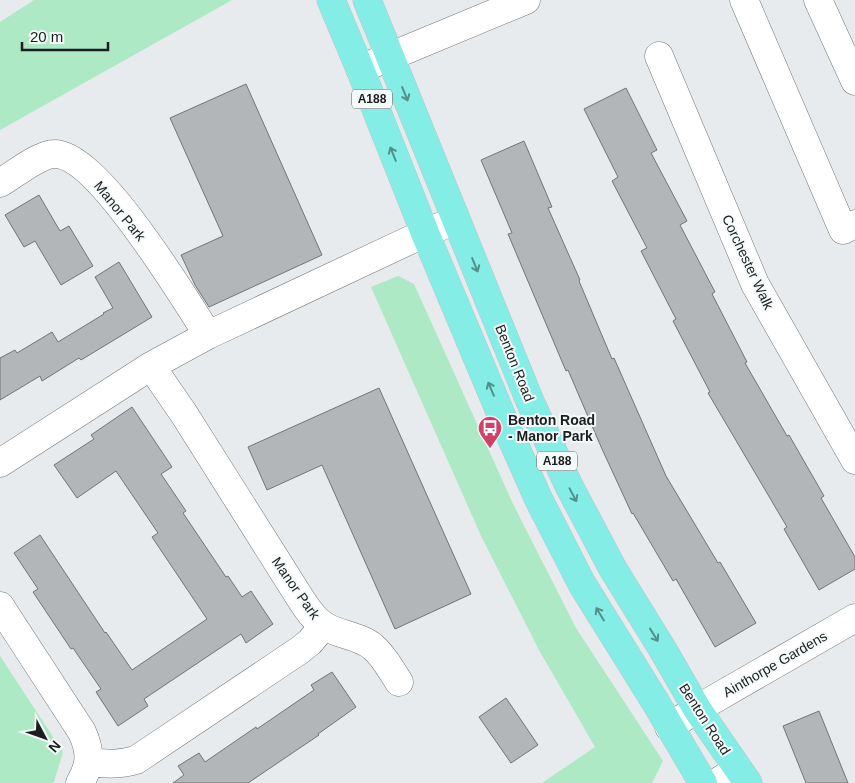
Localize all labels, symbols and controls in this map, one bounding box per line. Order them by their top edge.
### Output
scale bar [22,20,109,52]
text: 20 m [30,28,63,45]
one-way arrow [401,86,410,101]
road number: A188 [352,90,392,108]
one-way arrow [388,147,398,162]
street label: Manor Park [91,178,150,245]
street label: Corchester Walk [719,212,777,313]
one-way arrow [470,257,480,272]
street label: Benton Road [492,322,538,404]
one-way arrow [485,382,495,397]
place label: Benton Road - Manor Park [508,412,595,444]
bus stop icon: Benton Road - Manor Park [477,415,503,449]
road number: A188 [537,452,577,471]
one-way arrow [568,487,578,502]
street label: Manor Park [269,554,324,623]
one-way arrow [594,607,604,621]
one-way arrow [650,628,660,642]
street label: Ainthorpe Gardens [720,628,830,700]
street label: Benton Road [676,680,734,758]
north arrow [20,713,70,763]
text: N [45,737,64,756]

